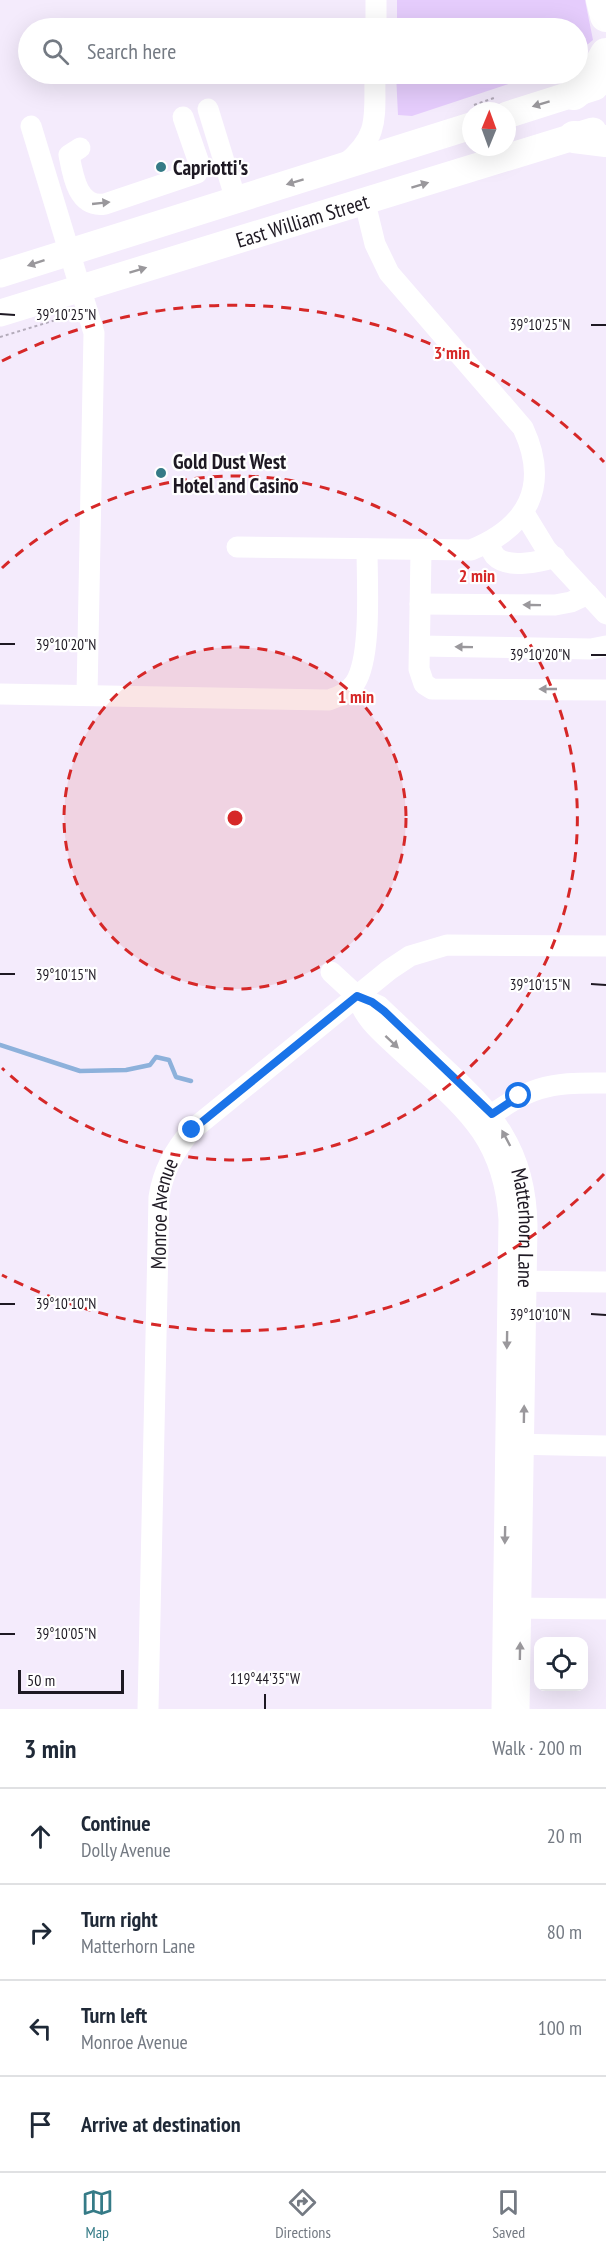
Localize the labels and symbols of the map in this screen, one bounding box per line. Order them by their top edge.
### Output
one-way arrow [532,100,550,109]
north arrow [462,102,516,156]
place label: Capriotti's [173,154,248,181]
marker: Capriotti's [154,160,168,174]
one-way arrow [286,178,304,187]
one-way arrow [411,180,429,189]
street label: East William Street [232,187,372,253]
one-way arrow [92,198,111,208]
one-way arrow [27,259,45,268]
one-way arrow [129,265,147,274]
text: 39°10'25"N [36,305,96,324]
text: 39°10'25"N [510,315,570,334]
text: 3 min [434,341,470,364]
place label: Gold Dust West Hotel and Casino [173,448,299,499]
marker: Gold Dust West Hotel and Casino [154,466,168,480]
text: 2 min [459,564,495,587]
one-way arrow [523,600,542,610]
text: 39°10'20"N [36,635,96,654]
one-way arrow [454,642,473,651]
text: 39°10'20"N [510,645,570,664]
text: 1 min [338,685,374,708]
one-way arrow [538,685,557,694]
centre of rings [225,808,245,828]
text: 39°10'15"N [36,965,96,984]
text: 39°10'15"N [510,975,570,994]
one-way arrow [384,1035,399,1049]
route start [505,1082,531,1108]
route end [178,1116,204,1142]
one-way arrow [501,1129,511,1146]
street label: Monroe Avenue [144,1153,183,1270]
street label: Matterhorn Lane [506,1165,541,1288]
text: 39°10'10"N [36,1294,96,1313]
text: 39°10'10"N [510,1305,570,1324]
one-way arrow [503,1331,512,1350]
one-way arrow [519,1404,528,1423]
one-way arrow [500,1526,510,1545]
text: 39°10'05"N [36,1624,96,1643]
one-way arrow [515,1641,525,1660]
scale bar [18,1667,124,1694]
text: 119°44'35"W [230,1669,300,1688]

